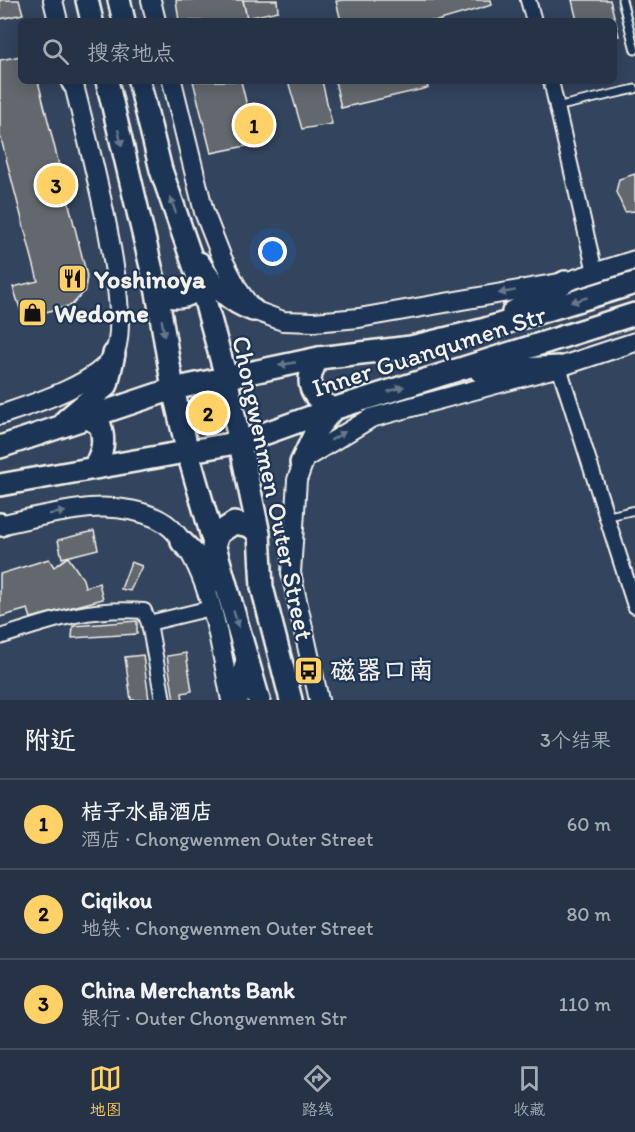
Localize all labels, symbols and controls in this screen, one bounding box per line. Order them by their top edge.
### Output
search box [18,18,617,84]
icon: search [39,35,72,68]
text: 搜索地点 [87,39,175,66]
pin: 1 [234,102,274,148]
one-way arrow [116,129,126,147]
pin: 3 [36,162,76,207]
one-way arrow [168,196,177,214]
your location [258,237,287,266]
restaurant icon: Yoshinoya [57,263,89,295]
place label: Yoshinoya [93,263,206,295]
one-way arrow [498,288,517,297]
one-way arrow [570,296,588,306]
shop icon: Wedome [17,297,49,329]
place label: Wedome [54,297,149,329]
street label: Inner Guanqumen Str [308,298,551,404]
one-way arrow [159,319,168,338]
street label: Chongwenmen Outer Street [225,333,321,643]
one-way arrow [277,360,296,369]
one-way arrow [387,384,405,393]
pin: 2 [188,390,228,436]
one-way arrow [330,431,346,442]
one-way arrow [48,509,67,518]
one-way arrow [232,610,242,628]
bus stop icon: 磁器口南 [293,654,325,686]
place label: 磁器口南 [330,654,434,686]
text: 附近 [24,724,76,756]
text: 3个结果 [540,728,611,752]
text: 桔子水晶酒店 [81,798,213,825]
text: 1 [39,812,48,836]
text: 60 m [567,812,611,836]
text: 酒店 · Chongwenmen Outer Street [81,827,374,851]
text: Ciqikou [81,887,152,914]
text: 2 [38,902,49,926]
text: 80 m [566,902,611,926]
text: 地铁 · Chongwenmen Outer Street [81,916,374,940]
text: China Merchants Bank [81,977,295,1004]
text: 3 [38,992,49,1016]
text: 110 m [559,992,611,1016]
text: 银行 · Outer Chongwenmen Str [81,1006,347,1030]
tab: 地图 [89,1062,122,1120]
tab: 路线 [301,1062,334,1120]
tab: 收藏 [513,1062,546,1120]

